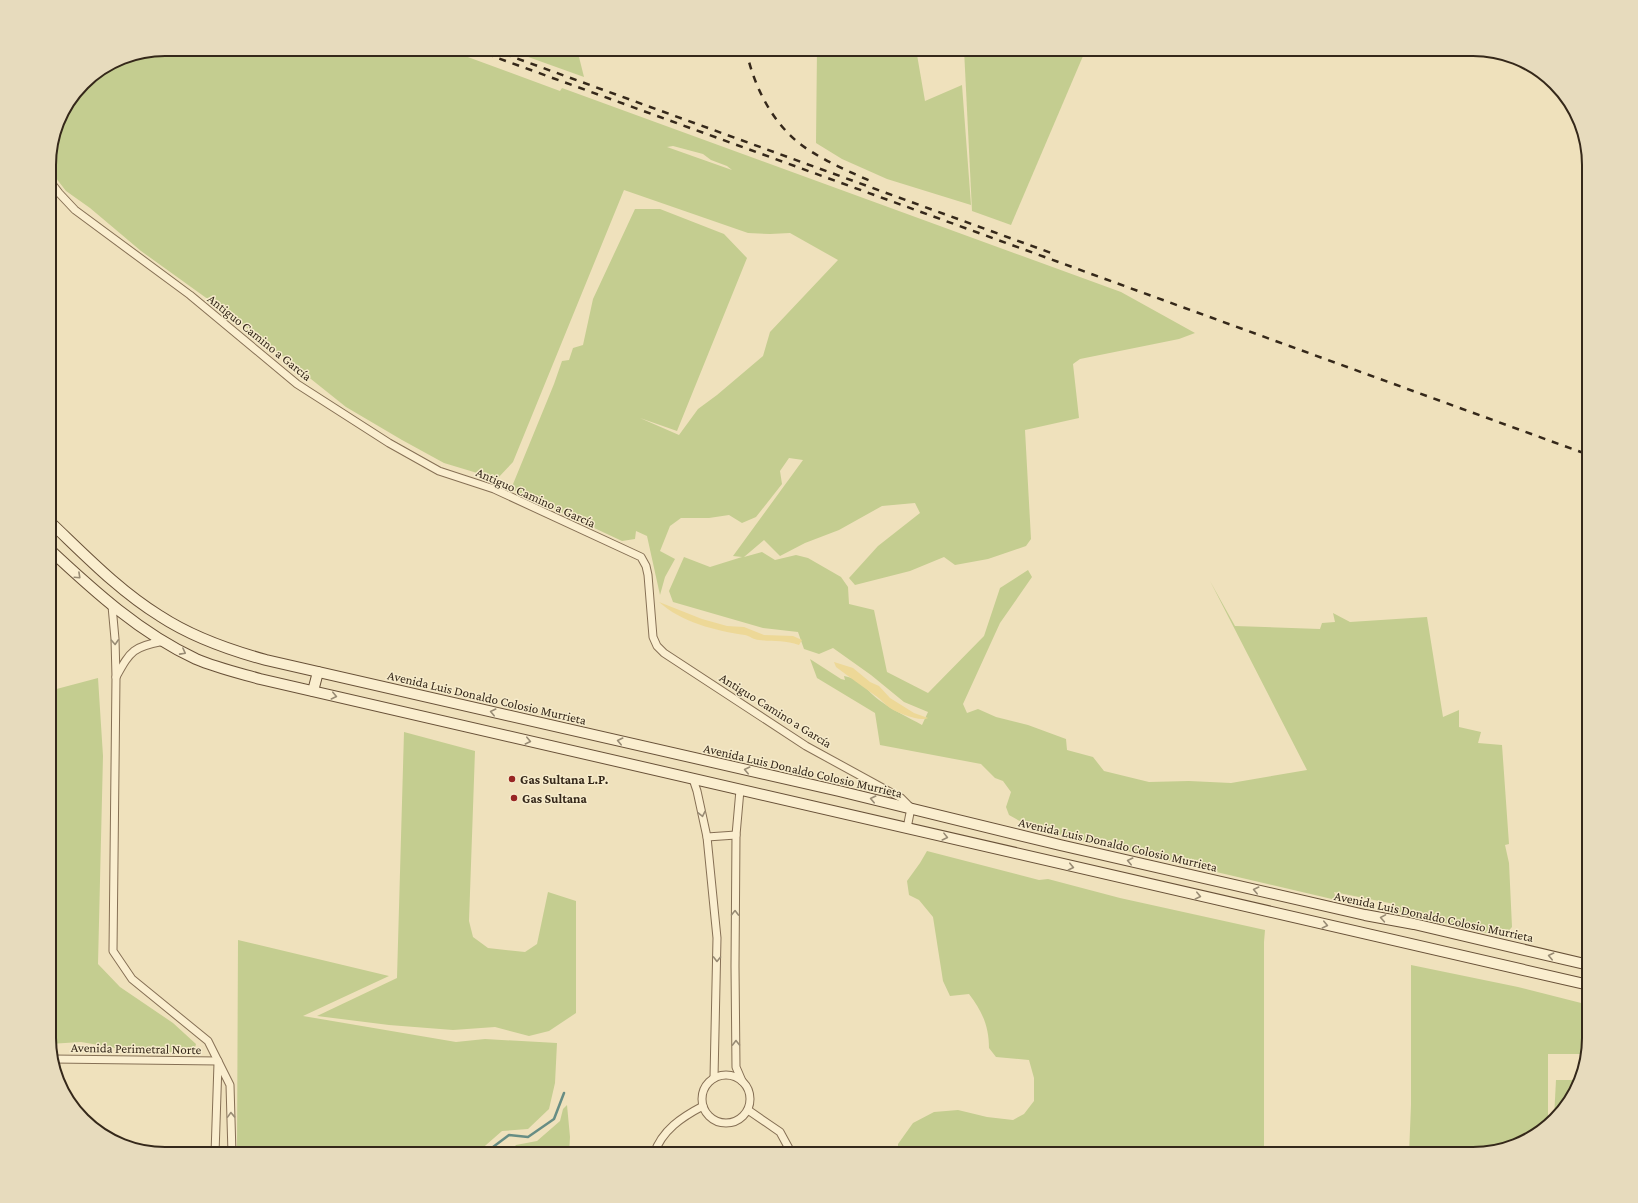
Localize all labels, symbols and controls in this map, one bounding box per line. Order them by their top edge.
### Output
street label: Antiguo Camino a García [205,291,315,384]
street label: Antiguo Camino a García [474,464,598,531]
one-way arrow [73,571,81,578]
one-way arrow [111,639,119,645]
one-way arrow [178,647,186,654]
street label: Avenida Luis Donaldo Colosio Murrieta [386,667,588,728]
street label: Antiguo Camino a García [717,670,835,751]
one-way arrow [330,692,337,700]
one-way arrow [490,709,496,717]
one-way arrow [525,737,532,745]
one-way arrow [617,738,623,746]
street label: Avenida Luis Donaldo Colosio Murrieta [702,740,904,801]
one-way arrow [743,767,750,775]
place label: Gas Sultana L.P. [520,772,609,787]
marker: Gas Sultana L.P. [507,774,517,784]
place label: Gas Sultana [522,791,588,806]
marker: Gas Sultana [509,793,519,803]
one-way arrow [870,796,876,804]
one-way arrow [697,811,705,817]
street label: Avenida Luis Donaldo Colosio Murrieta [1017,814,1219,875]
one-way arrow [941,832,948,841]
one-way arrow [1126,857,1133,865]
one-way arrow [1068,862,1074,870]
one-way arrow [1253,886,1260,894]
street label: Avenida Luis Donaldo Colosio Murrieta [1333,888,1535,945]
one-way arrow [1195,891,1201,899]
one-way arrow [731,910,739,916]
one-way arrow [1380,914,1386,923]
one-way arrow [1322,920,1328,928]
one-way arrow [1548,952,1554,960]
one-way arrow [713,956,721,962]
street label: Avenida Perimetral Norte [71,1040,202,1057]
one-way arrow [732,1040,740,1046]
one-way arrow [227,1112,235,1118]

